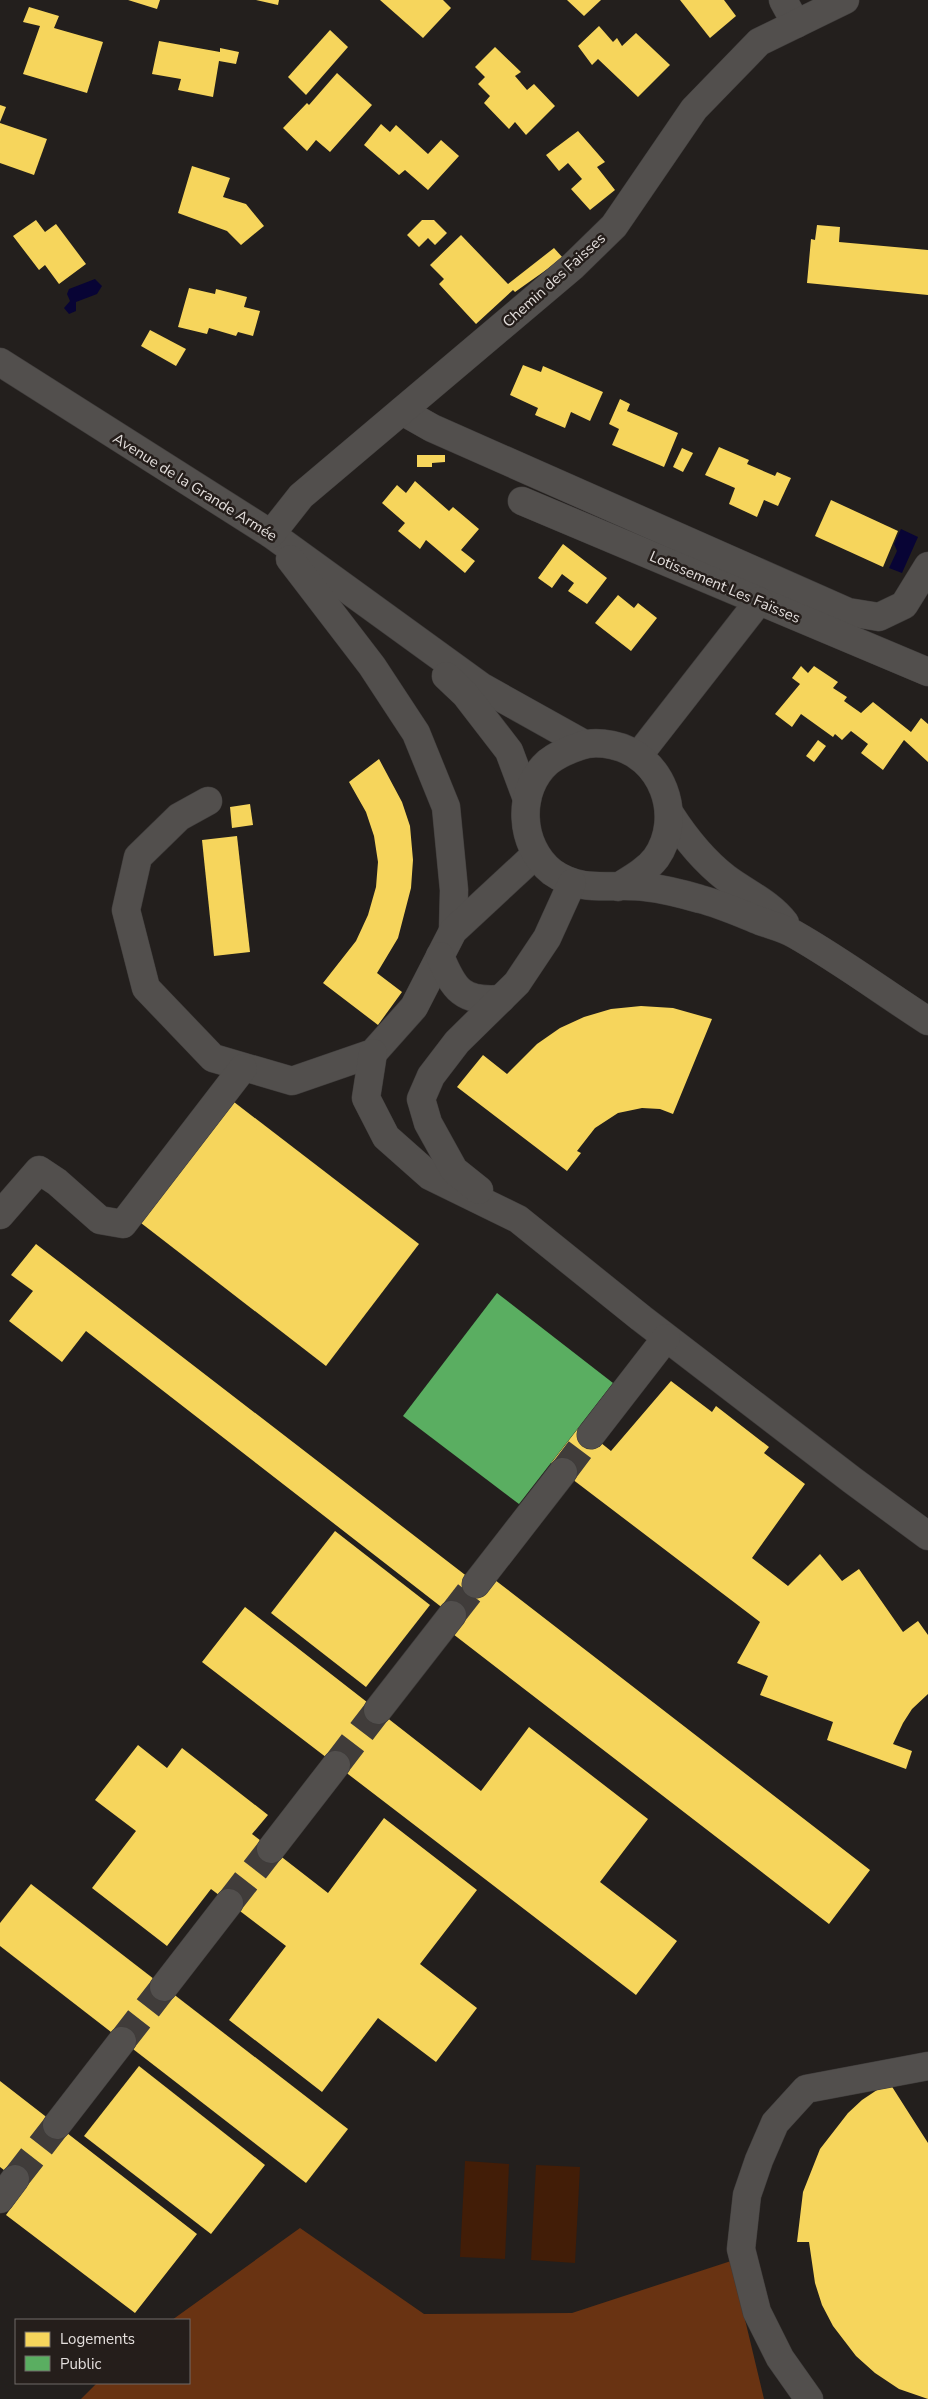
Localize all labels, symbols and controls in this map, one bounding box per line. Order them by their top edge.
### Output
street label: Chemin des Faisses [498,228,610,332]
street label: Avenue de la Grande Armée [109,428,281,546]
street label: Lotissement Les Faïsses [647,546,803,628]
legend [15,2319,190,2384]
text: Logements [60,2329,135,2349]
text: Public [60,2354,101,2374]

